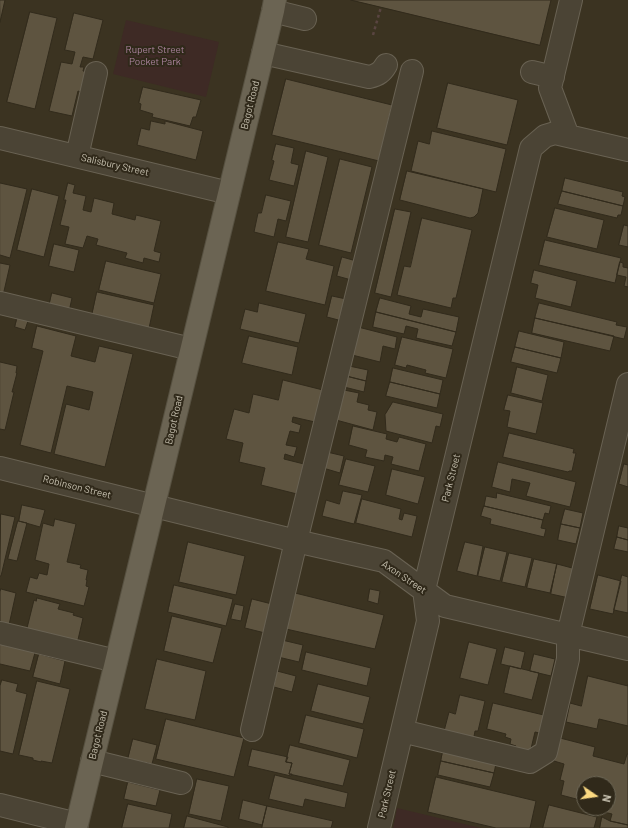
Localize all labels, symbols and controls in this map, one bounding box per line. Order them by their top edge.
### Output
park label: Rupert Street Pocket Park [126,44,184,68]
street label: Bagot Road [238,79,262,131]
street label: Salisbury Street [80,151,150,179]
street label: Bagot Road [163,394,185,446]
street label: Park Street [439,453,463,503]
street label: Robinson Street [42,473,112,501]
street label: Axon Street [380,558,428,596]
street label: Bagot Road [86,709,110,761]
street label: Park Street [376,769,398,819]
north arrow [576,776,616,816]
text: N [600,794,614,804]

